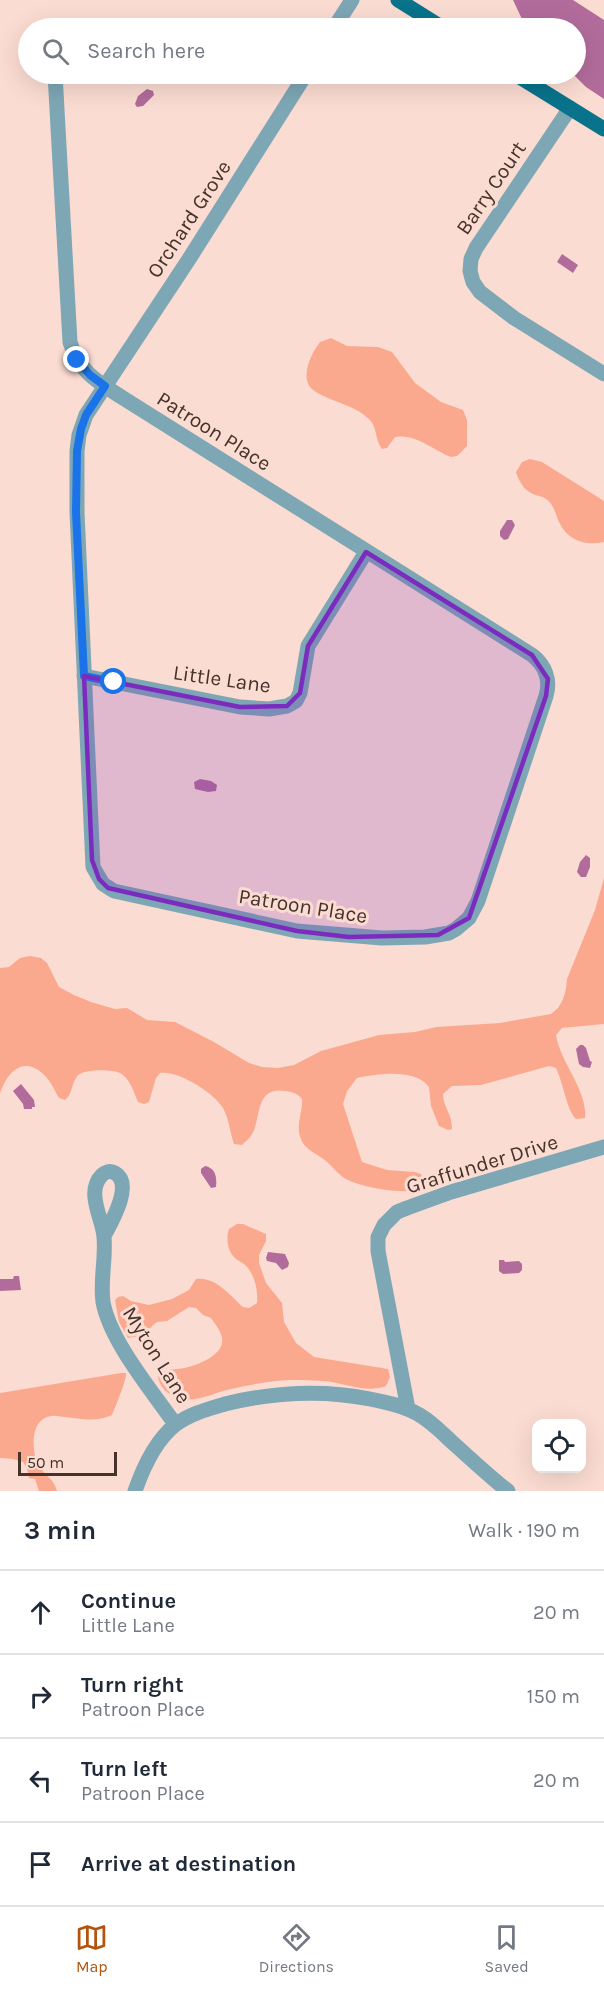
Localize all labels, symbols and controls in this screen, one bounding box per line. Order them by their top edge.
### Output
search box [18,18,586,84]
icon: search [39,35,72,68]
text: Search here [87,38,205,64]
street label: Barry Court [451,137,531,239]
street label: Orchard Grove [142,156,236,282]
route end [63,346,89,372]
street label: Patroon Place [153,386,275,476]
street label: Little Lane [172,660,272,698]
route start [100,668,126,694]
street label: Patroon Place [237,884,369,928]
street label: Graffunder Drive [403,1130,561,1198]
street label: Myton Lane [118,1302,196,1408]
map controls [532,1419,586,1473]
button: locate [532,1419,586,1473]
scale bar [18,1449,117,1476]
text: 50 m [27,1453,64,1472]
text: 3 min [24,1515,96,1546]
text: Walk · 190 m [468,1519,580,1542]
text: Continue [81,1588,176,1614]
icon: ahead [24,1596,57,1629]
text: 20 m [533,1601,580,1624]
text: Little Lane [81,1614,175,1637]
text: Turn right [81,1672,184,1698]
icon: right [24,1680,57,1713]
text: 150 m [527,1685,580,1708]
text: Patroon Place [81,1698,205,1721]
text: Turn left [81,1756,168,1782]
icon: left [24,1764,57,1797]
text: 20 m [533,1769,580,1792]
text: Patroon Place [81,1782,205,1805]
icon: arrive [24,1848,57,1881]
text: Arrive at destination [81,1851,296,1877]
tab: Map [75,1921,108,1976]
tab: Directions [259,1921,334,1976]
tab: Saved [485,1921,529,1976]

